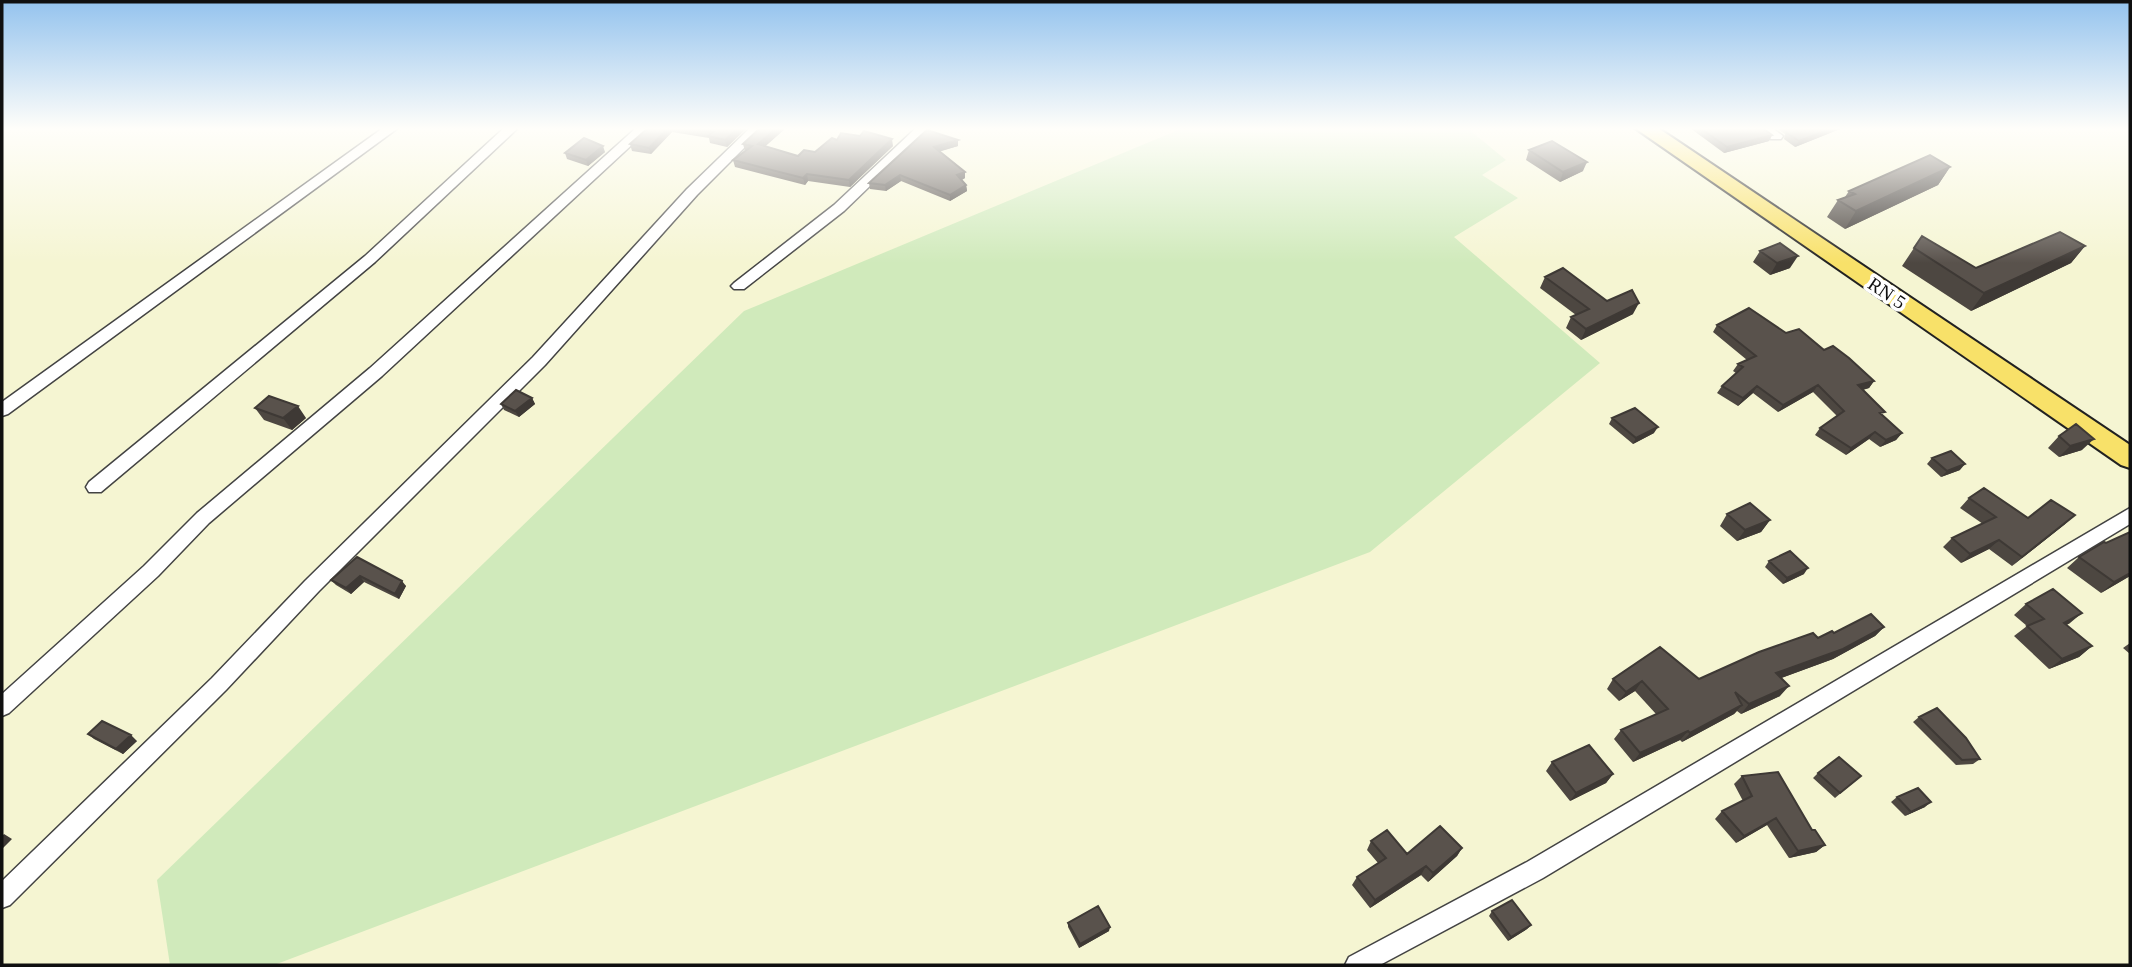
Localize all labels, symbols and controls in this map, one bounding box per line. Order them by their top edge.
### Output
street label: RN 5 [1864,273,1910,313]

